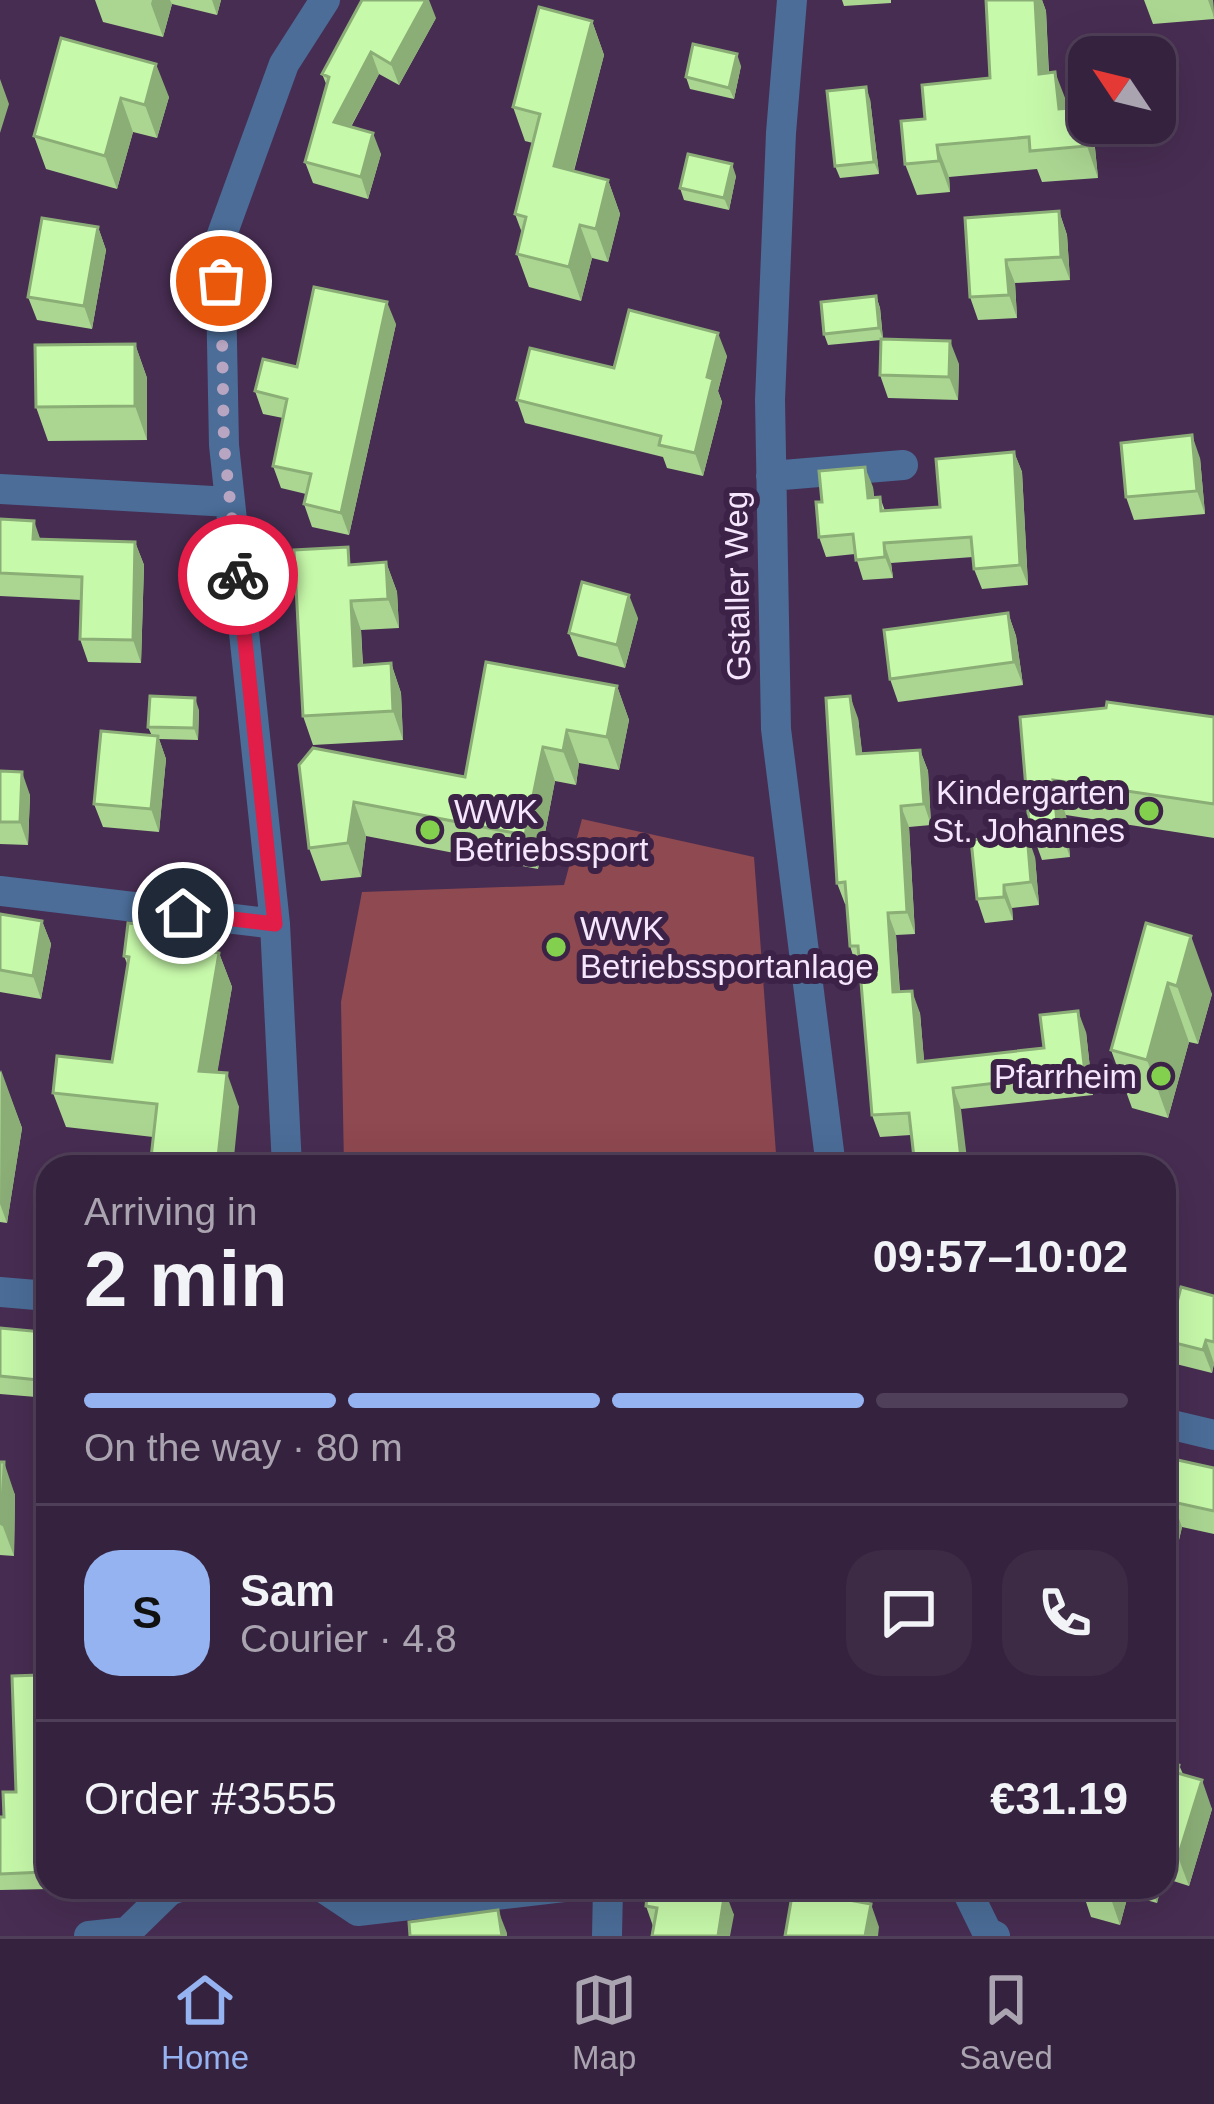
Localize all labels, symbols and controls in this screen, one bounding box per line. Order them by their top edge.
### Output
north arrow [1068,36,1176,144]
map controls [1068,36,1176,144]
pin [170,230,272,332]
icon: bag [188,248,254,314]
street label: Gstaller Weg [717,491,757,681]
courier [178,515,298,635]
icon: bike [205,542,271,608]
place label: Kindergarten St. Johannes [932,774,1125,849]
place label: WWK Betriebssport [454,793,648,868]
marker: Kindergarten St. Johannes [1136,798,1162,824]
marker: WWK Betriebssport [417,817,443,843]
pin [132,862,234,964]
icon: home [150,880,216,946]
place label: WWK Betriebssportanlage [580,910,874,985]
marker: WWK Betriebssportanlage [543,934,569,960]
place label: Pfarrheim [994,1058,1137,1095]
marker: Pfarrheim [1148,1063,1174,1089]
text: Arriving in [84,1190,257,1233]
text: 09:57–10:02 [873,1231,1128,1282]
text: 2 min [84,1235,288,1323]
text: On the way · 80 m [84,1426,403,1469]
button: chat [846,1550,972,1676]
button: phone [1002,1550,1128,1676]
text: Sam [240,1565,335,1616]
text: S [132,1587,162,1638]
text: Courier · 4.8 [240,1617,457,1660]
text: Order #3555 [84,1773,337,1824]
text: €31.19 [990,1773,1128,1824]
tab: Home [161,1967,249,2077]
tab: Map [571,1967,637,2077]
tab: Saved [959,1967,1053,2077]

